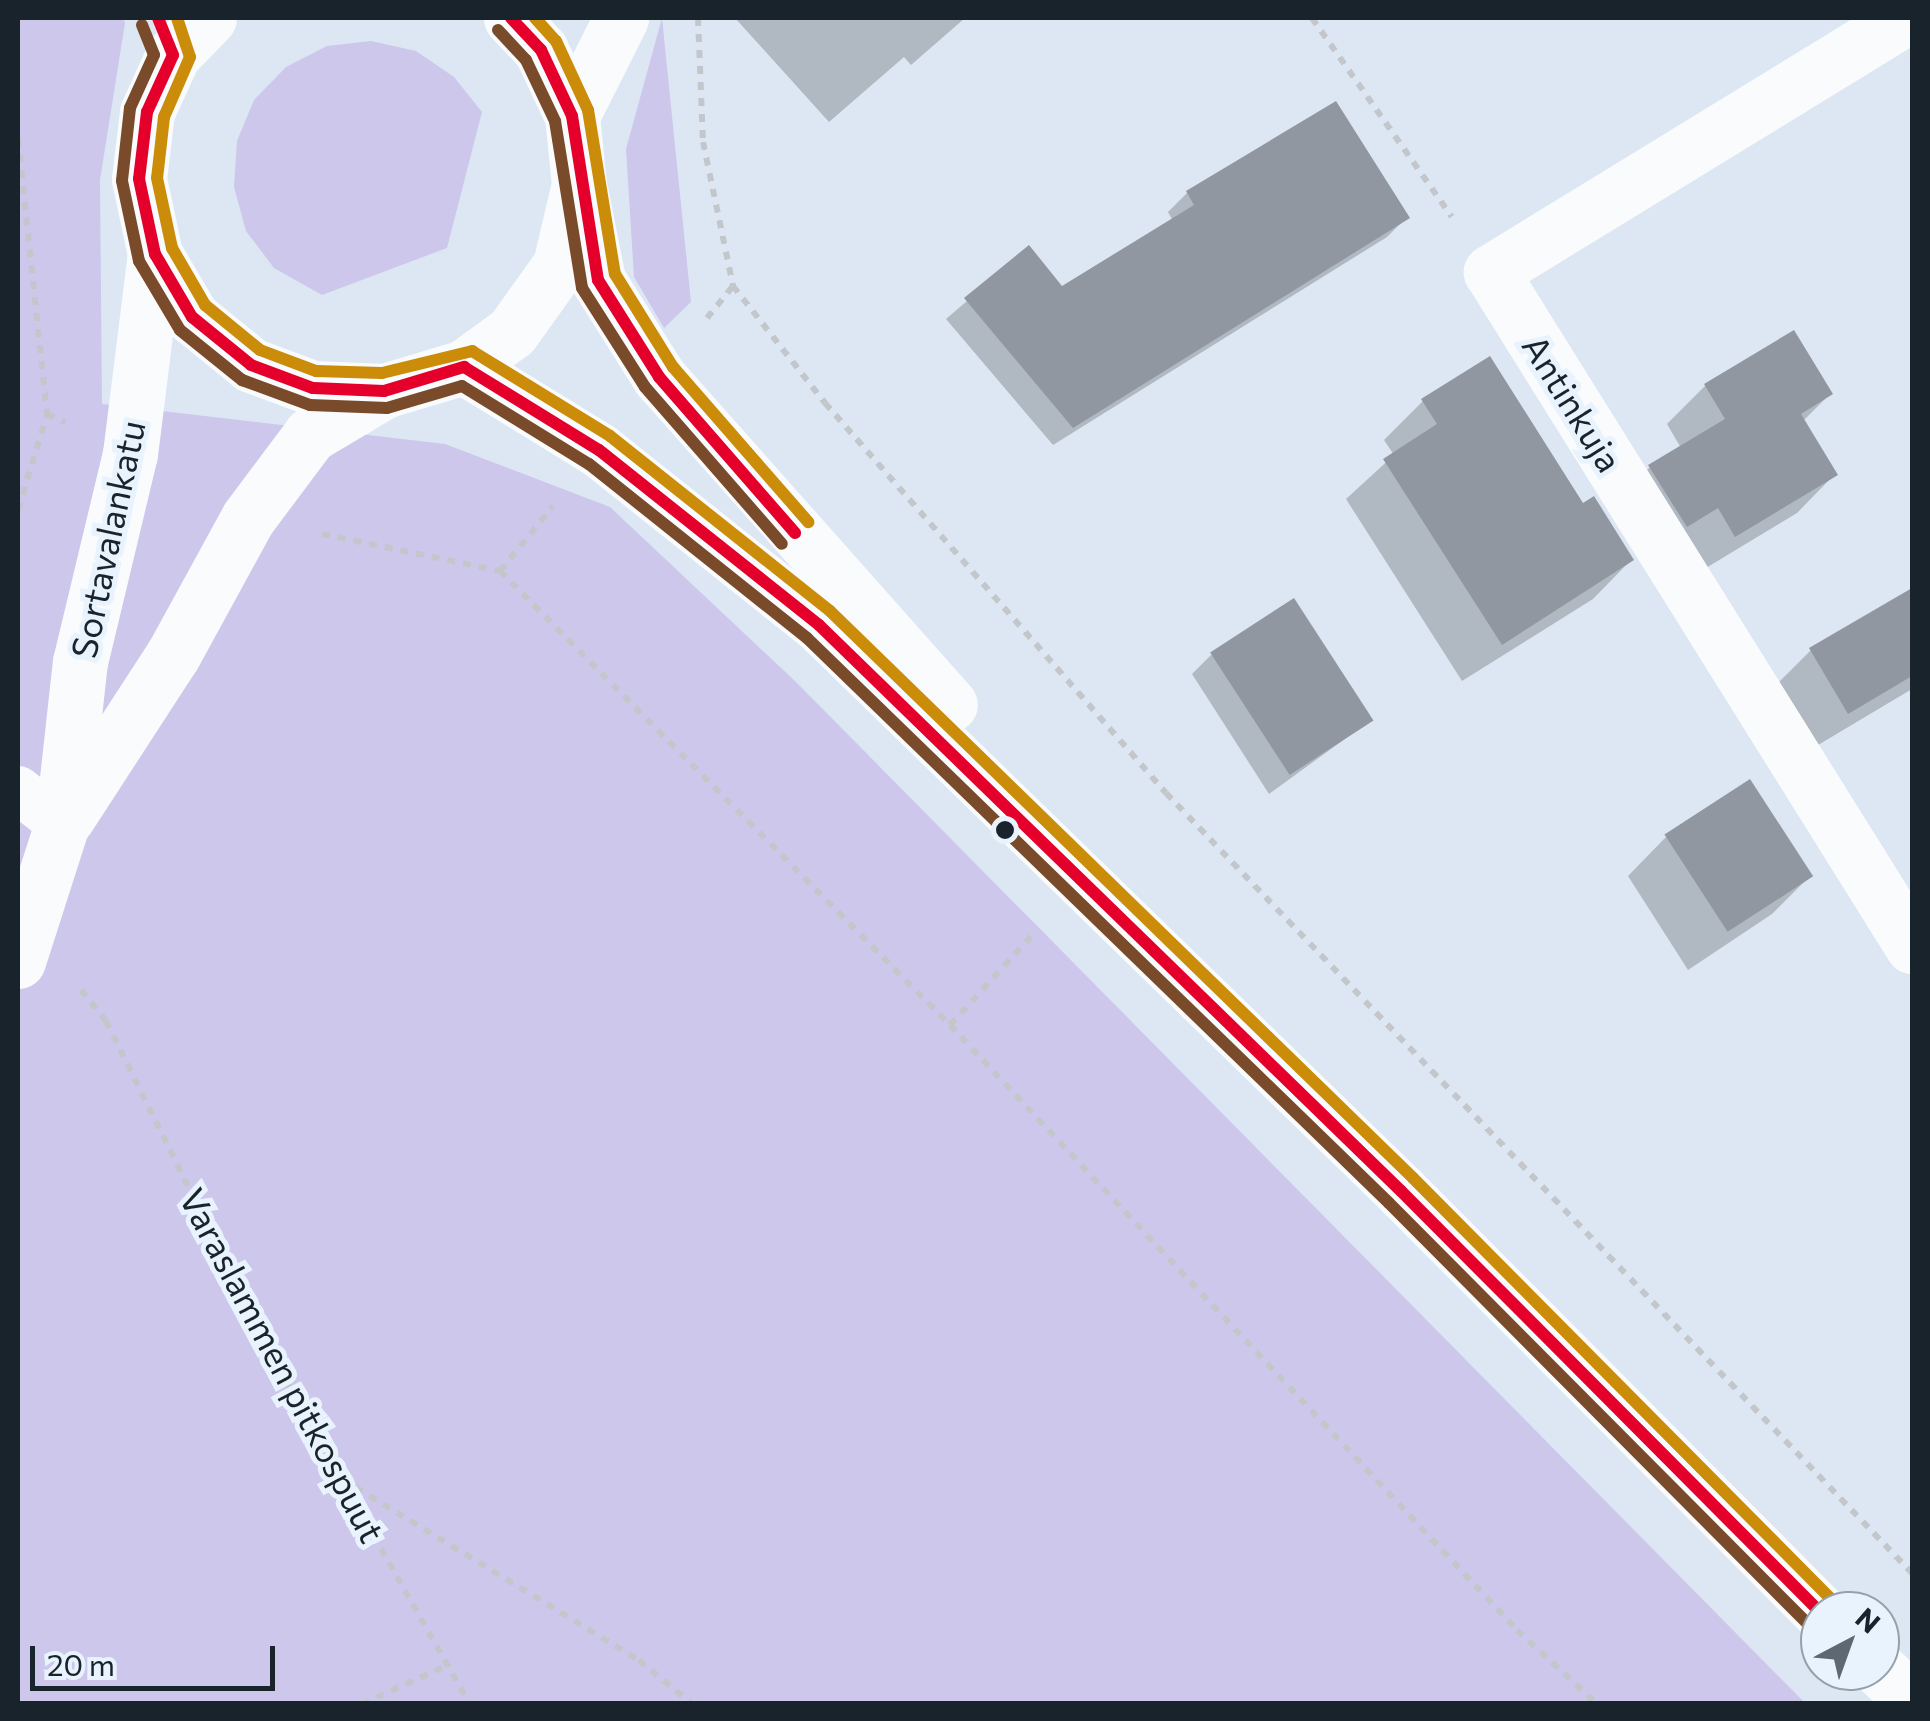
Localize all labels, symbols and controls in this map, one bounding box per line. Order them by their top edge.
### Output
street label: Antinkuja [1515,327,1631,479]
street label: Sortavalankatu [61,416,153,662]
unlabelled marker [995,820,1015,840]
street label: Varaslammen pitkospuut [172,1181,394,1549]
north arrow [1800,1591,1900,1691]
text: N [1849,1600,1887,1640]
scale bar [35,1626,280,1688]
text: 20 m [47,1645,115,1682]

